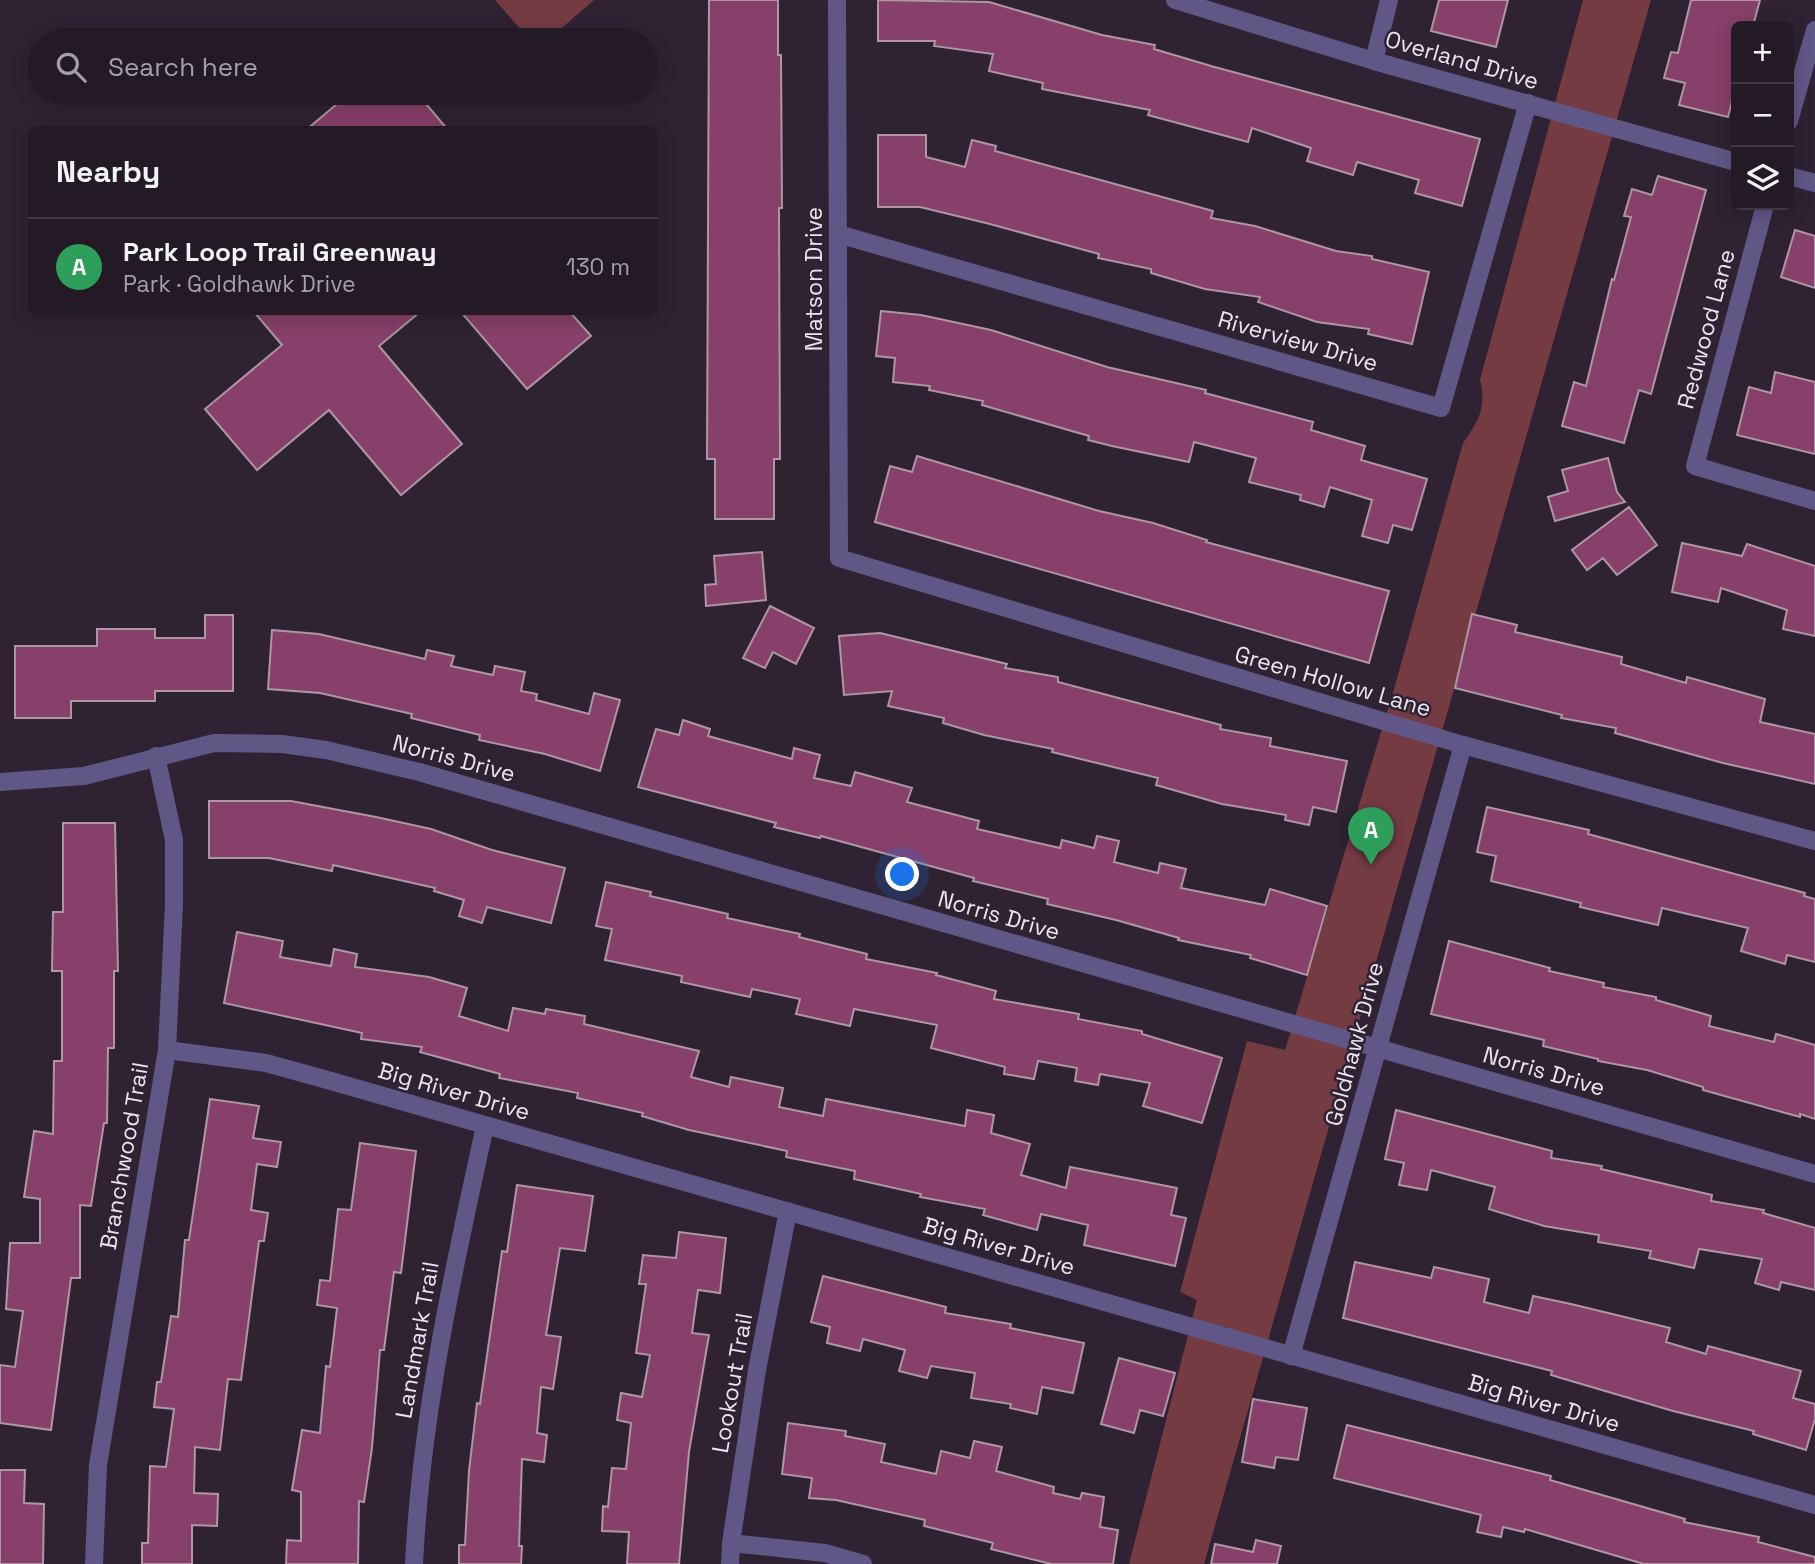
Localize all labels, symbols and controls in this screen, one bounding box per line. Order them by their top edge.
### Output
map controls [1731,21,1794,210]
button: + [1731,21,1794,84]
street label: Overland Drive [1382,24,1542,96]
search box [28,28,658,105]
icon: search [52,48,90,86]
text: Search here [108,50,258,84]
button: − [1731,84,1794,147]
button: layers [1731,147,1794,210]
text: Nearby [56,152,160,191]
street label: Matson Drive [799,207,829,351]
text: Park Loop Trail Greenway [123,235,436,269]
street label: Redwood Lane [1670,246,1742,412]
text: A [72,252,86,282]
text: 130 m [566,252,630,282]
text: Park · Goldhawk Drive [123,269,356,299]
street label: Riverview Drive [1214,304,1382,378]
street label: Green Hollow Lane [1231,639,1435,723]
street label: Norris Drive [389,727,519,789]
pin: A [1348,807,1394,865]
your location [885,857,919,891]
street label: Norris Drive [934,883,1064,947]
street label: Goldhawk Drive [1318,959,1390,1129]
street label: Norris Drive [1479,1039,1609,1103]
street label: Big River Drive [374,1055,534,1127]
street label: Branchwood Trail [93,1060,155,1252]
street label: Big River Drive [919,1210,1079,1282]
street label: Landmark Trail [388,1259,446,1421]
street label: Lookout Trail [705,1311,759,1455]
street label: Big River Drive [1464,1367,1624,1439]

